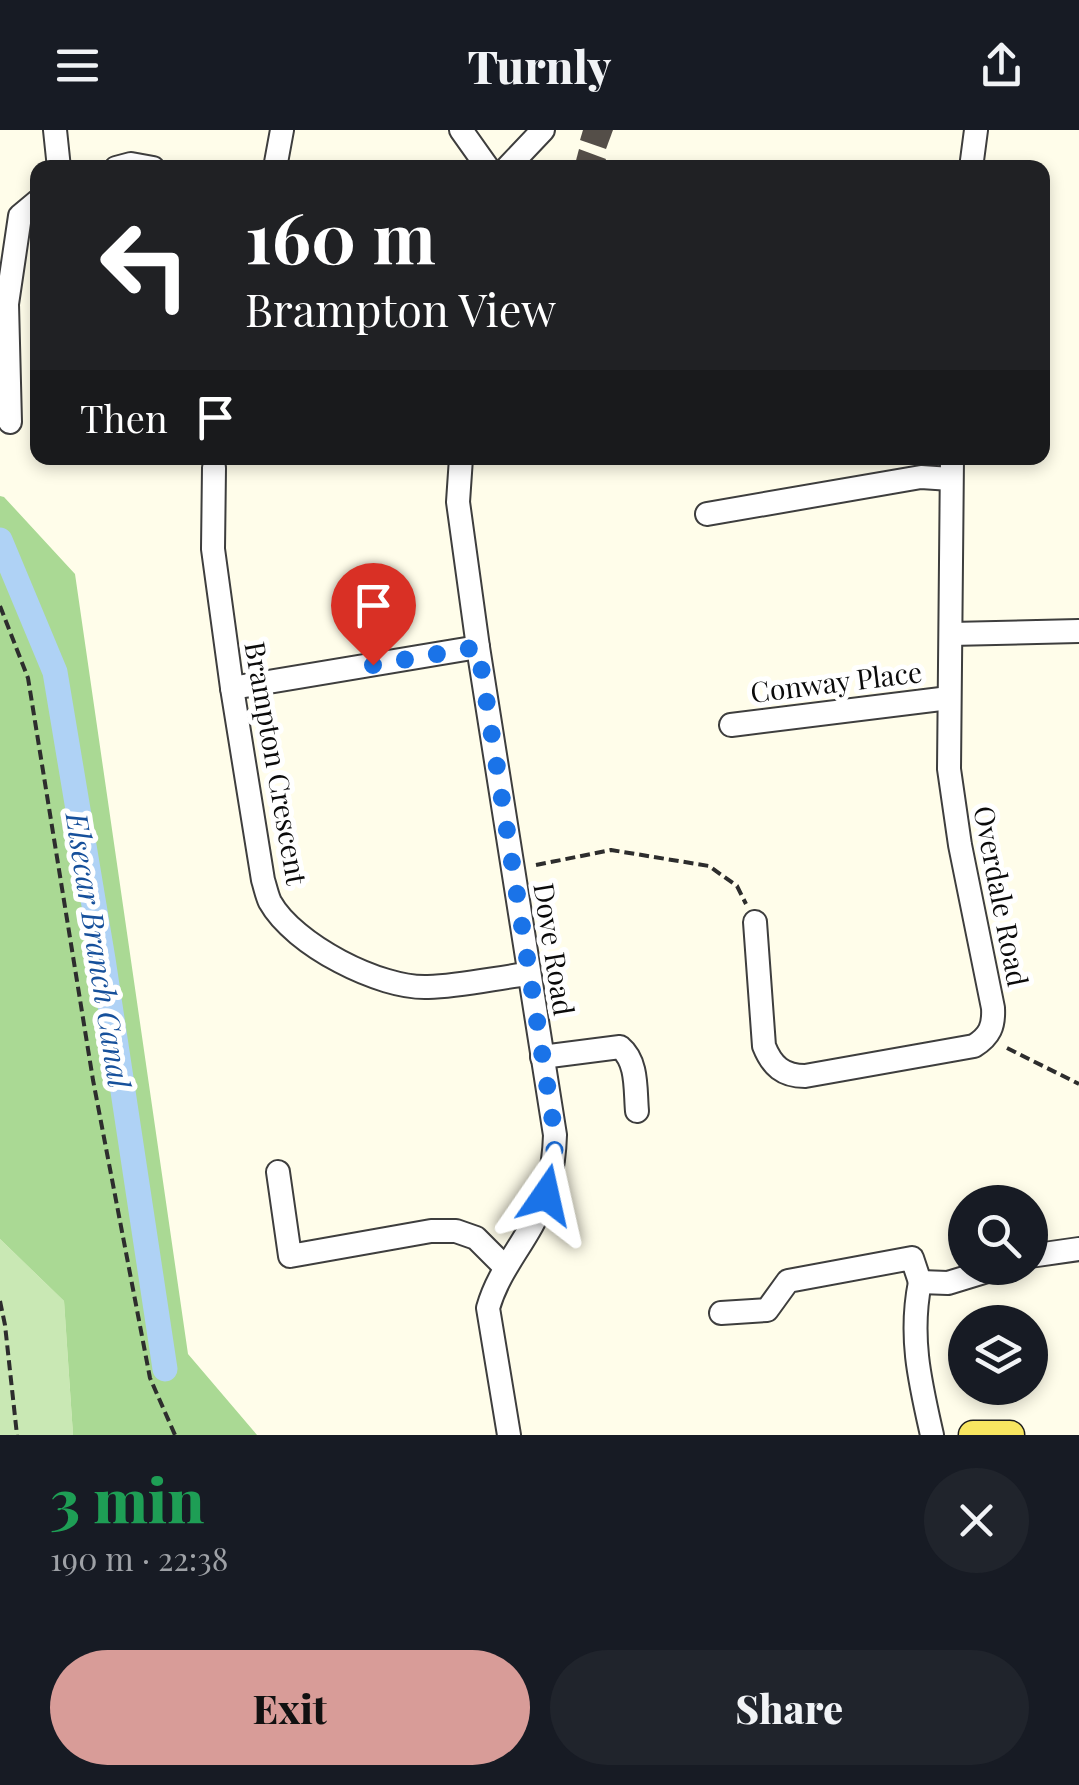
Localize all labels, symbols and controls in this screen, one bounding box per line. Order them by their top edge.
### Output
text: Turnly [468,35,611,95]
icon: menu [50,38,105,93]
icon: share [974,38,1029,93]
text: 160 m [245,188,436,282]
icon: left [80,200,210,330]
text: Brampton View [245,278,556,338]
icon: arrive [188,390,243,445]
text: Then [80,392,168,443]
pin [331,563,416,666]
icon: arrive [346,578,401,633]
street label: Brampton Crescent [237,639,317,888]
street label: Conway Place [748,652,924,710]
street label: Overdale Road [966,803,1038,989]
water label: Elsecar Branch Canal [57,808,141,1092]
street label: Dove Road [526,880,584,1018]
position arrow [494,1143,598,1247]
map controls [948,1185,1048,1405]
button: search [948,1185,1048,1285]
button: layers [948,1305,1048,1405]
text: 3 min [50,1458,204,1538]
button: close [924,1468,1029,1573]
text: 190 m · 22:38 [50,1536,228,1579]
button: Exit [50,1650,530,1765]
button: Share [550,1650,1029,1765]

